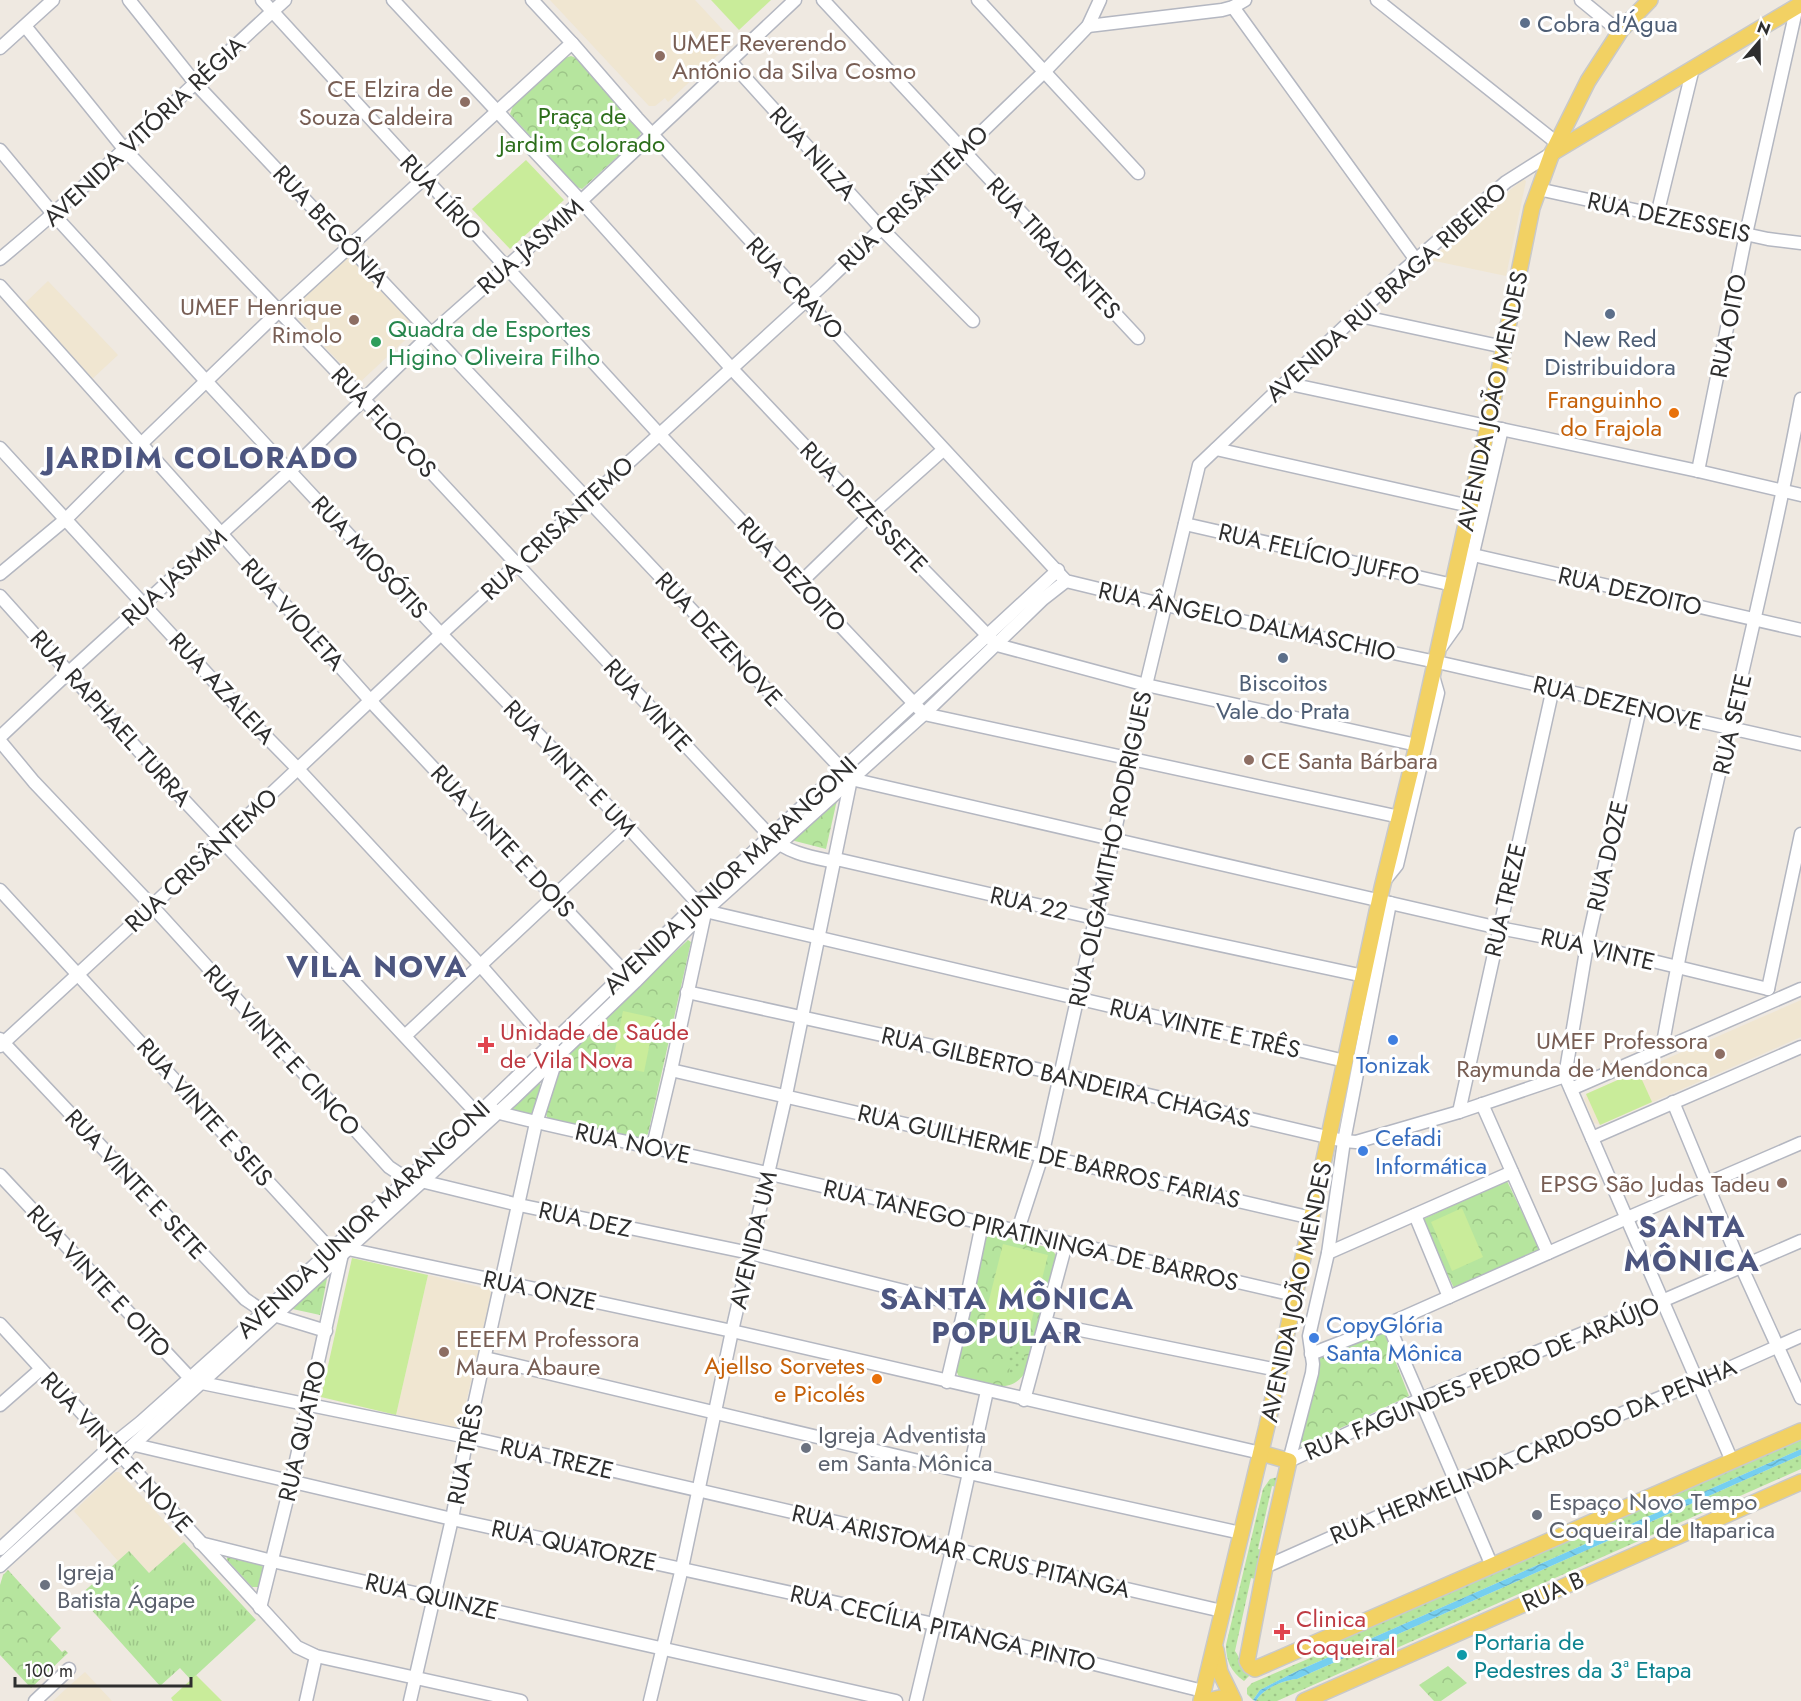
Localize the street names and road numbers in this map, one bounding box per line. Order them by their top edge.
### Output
street label: AVENIDA VITÓRIA RÉGIA [35,28,253,234]
street label: RUA NILZA [761,98,865,208]
street label: RUA CRISÂNTEMO [830,117,996,279]
street label: RUA LÍRIO [392,146,490,248]
street label: RUA BEGÔNIA [265,157,397,295]
street label: RUA TIRADENTES [979,169,1129,327]
street label: AVENIDA RUI BRAGA RIBEIRO [1258,174,1514,410]
street label: RUA DEZESSEIS [1584,183,1754,251]
street label: RUA JASMIM [469,190,591,302]
street label: RUA CRAVO [738,229,852,347]
street label: AVENIDA JOÃO MENDES [1447,268,1537,534]
street label: RUA OITO [1701,271,1755,381]
street label: RUA FLOCOS [323,358,445,486]
street label: RUA DEZESSETE [792,433,936,581]
street label: RUA CRISÂNTEMO [473,448,641,608]
street label: RUA MIOSÓTIS [304,488,436,626]
street label: RUA DEZOITO [729,508,855,640]
street label: RUA FELÍCIO JUFFO [1215,514,1423,594]
street label: RUA JASMIM [114,520,234,634]
street label: RUA VIOLETA [233,550,353,678]
street label: RUA DEZOITO [1555,557,1705,625]
street label: RUA DEZENOVE [647,564,791,714]
street label: RUA ÂNGELO DALMASCHIO [1095,572,1399,670]
street label: RUA RAPHAEL TURRA [22,622,200,814]
street label: RUA AZALEIA [161,624,283,752]
street label: RUA VINTE [596,651,700,759]
street label: RUA DEZENOVE [1530,666,1706,740]
street label: RUA SETE [1703,670,1761,778]
street label: RUA OLGAMITHO RODRIGUES [1059,688,1161,1010]
street label: RUA VINTE E UM [496,692,644,844]
street label: AVENIDA JUNIOR MARANGONI [595,748,865,1002]
street label: RUA VINTE E DOIS [423,757,583,925]
street label: RUA CRISÂNTEMO [117,780,285,940]
street label: RUA DOZE [1577,797,1637,915]
street label: RUA TREZE [1475,840,1535,960]
street label: RUA 22 [987,877,1071,929]
street label: RUA VINTE [1537,919,1659,979]
street label: RUA VINTE E CINCO [195,957,369,1143]
street label: RUA VINTE E TRÊS [1106,989,1304,1067]
street label: RUA GILBERTO BANDEIRA CHAGAS [878,1017,1254,1137]
street label: RUA VINTE E SEIS [129,1030,281,1194]
street label: AVENIDA JUNIOR MARANGONI [228,1092,498,1346]
street label: RUA GUILHERME DE BARROS FARIAS [854,1095,1244,1217]
street label: RUA VINTE E SETE [57,1101,215,1267]
street label: RUA NOVE [572,1114,694,1172]
street label: AVENIDA JOÃO MENDES [1251,1159,1341,1425]
street label: AVENIDA UM [720,1168,786,1312]
street label: RUA TANEGO PIRATININGA DE BARROS [820,1170,1242,1300]
street label: RUA DEZ [535,1192,635,1246]
street label: RUA VINTE E OITO [19,1197,179,1365]
street label: RUA ONZE [480,1261,600,1319]
street label: RUA FAGUNDES PEDRO DE ARAÚJO [1299,1287,1665,1469]
street label: RUA HERMELINDA CARDOSO DA PENHA [1324,1349,1742,1553]
street label: RUA QUATRO [269,1357,335,1505]
street label: RUA VINTE E NOVE [33,1363,201,1541]
street label: RUA TRÊS [438,1400,492,1508]
street label: RUA TREZE [497,1428,617,1488]
street label: RUA ARISTOMAR CRUS PITANGA [789,1495,1134,1607]
street label: RUA QUATORZE [488,1510,660,1580]
street label: RUA B [1516,1562,1590,1620]
street label: RUA QUINZE [362,1564,502,1628]
street label: RUA CECÍLIA PITANGA PINTO [787,1576,1099,1680]

